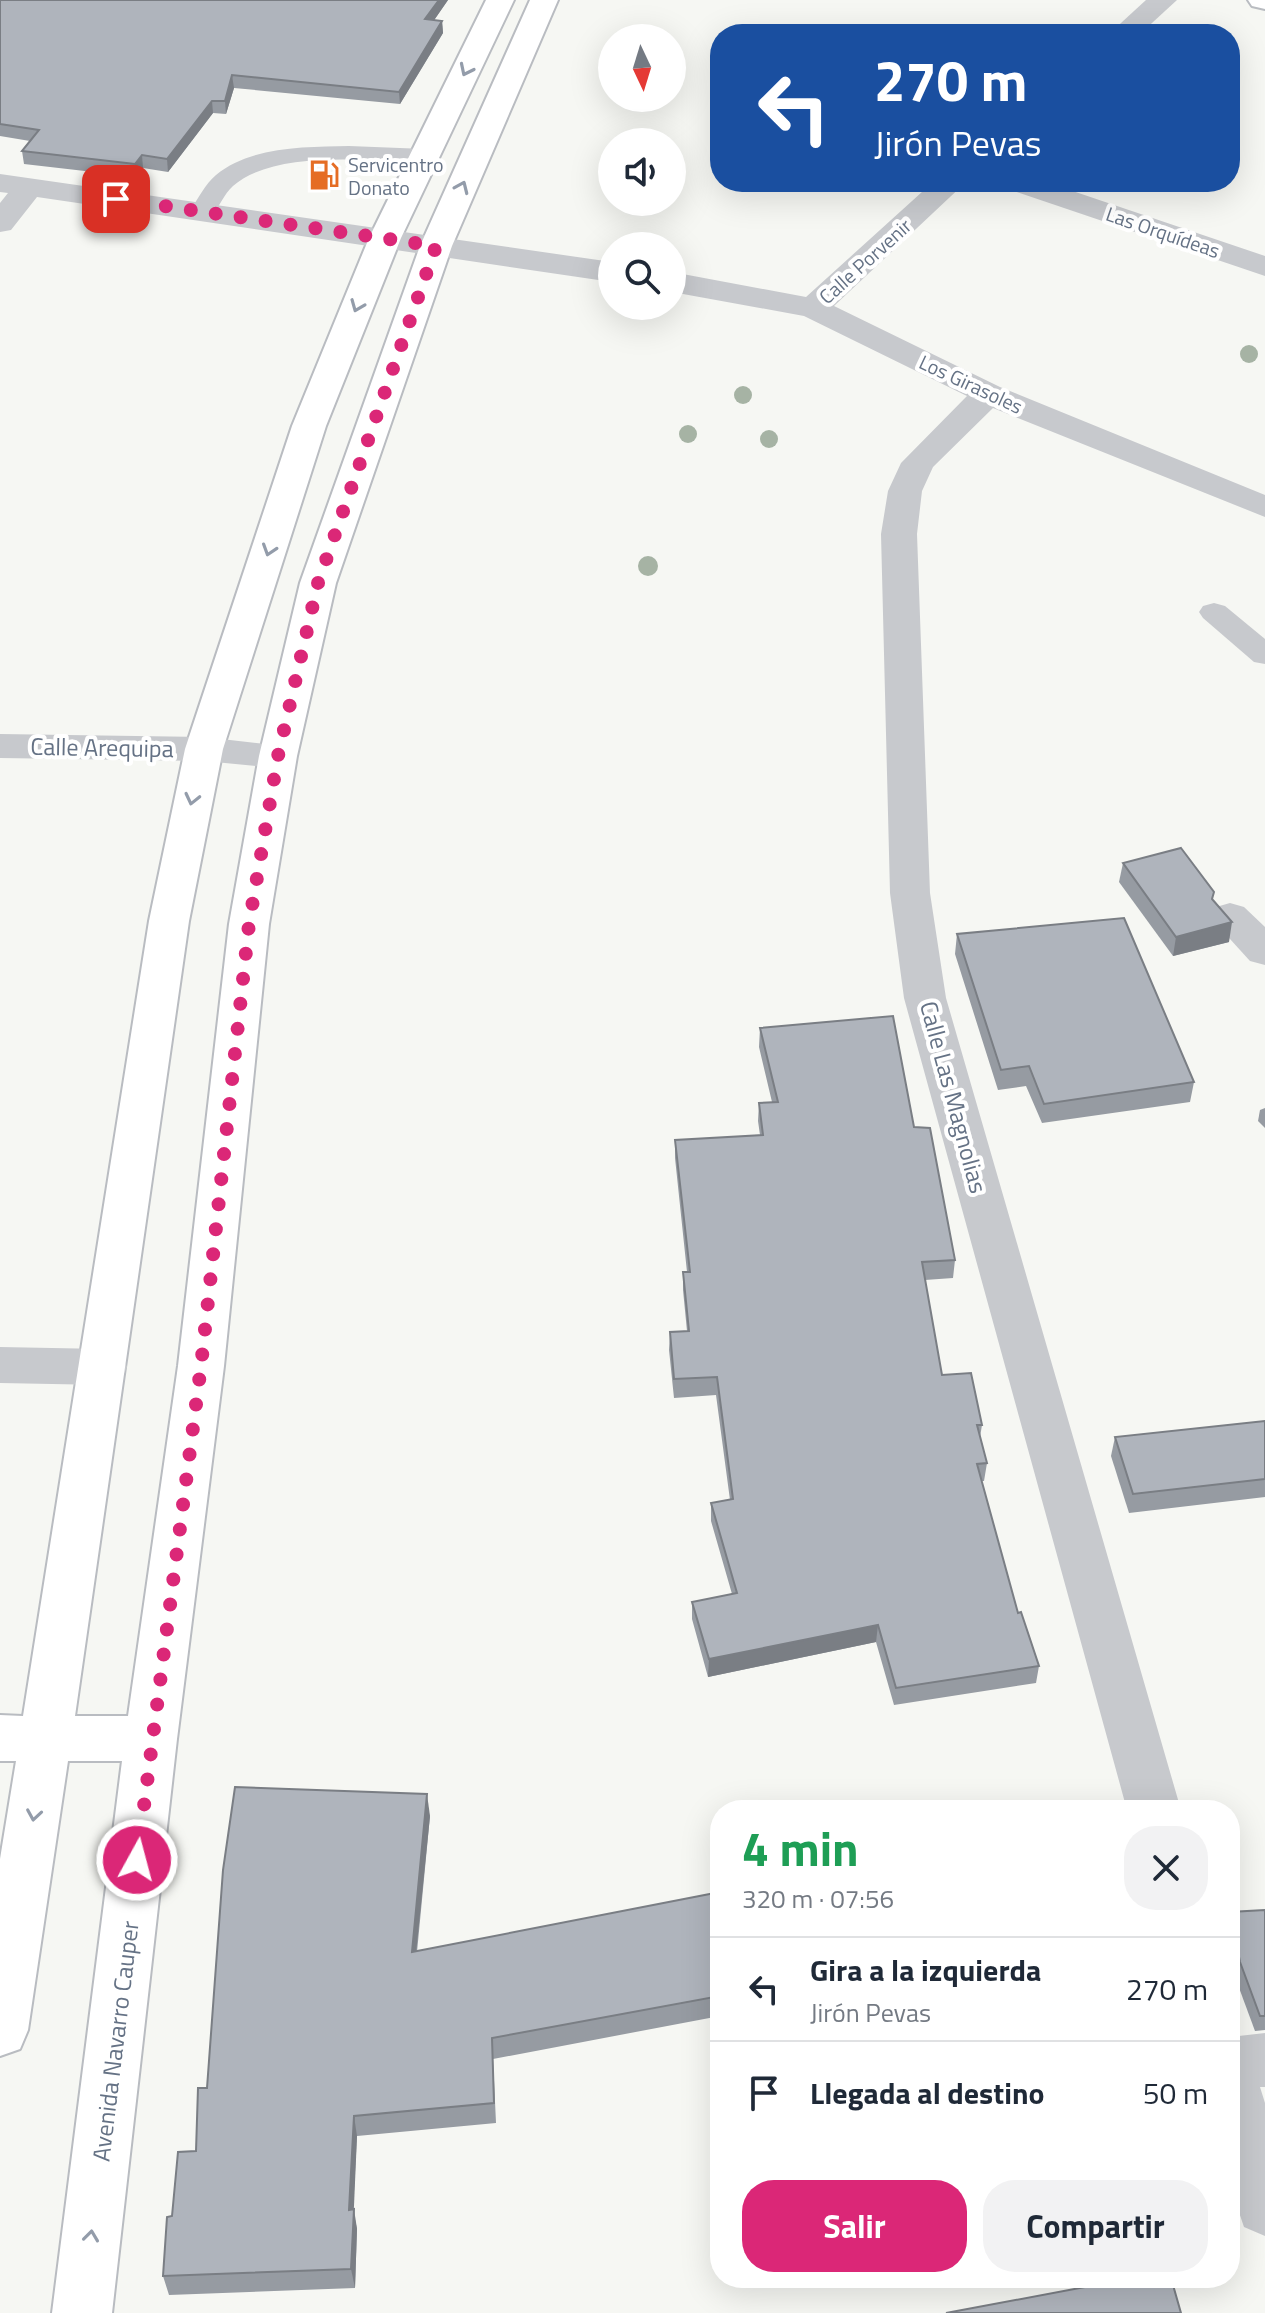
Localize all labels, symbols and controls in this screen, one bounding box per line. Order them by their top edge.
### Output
north arrow [598,24,686,112]
map controls [598,24,686,320]
text: 270 m [874,38,1027,123]
icon: left [742,56,846,160]
one-way arrow [460,62,476,77]
text: Jirón Pevas [874,115,1042,170]
button: sound [598,128,686,216]
place label: Servicentro Donato [348,149,444,203]
fuel station icon: Servicentro Donato [307,158,341,192]
pin [82,165,150,233]
icon: arrive [94,177,138,221]
one-way arrow [452,181,468,196]
street label: Las Orquídeas [1102,198,1224,266]
street label: Calle Porvenir [812,211,918,311]
button: search [598,232,686,320]
one-way arrow [351,298,367,312]
street label: Los Girasoles [914,346,1028,422]
one-way arrow [262,543,278,557]
street label: Calle Arequipa [30,728,174,766]
one-way arrow [184,791,201,805]
street label: Calle Las Magnolias [911,997,997,1197]
one-way arrow [26,1808,43,1822]
text: 4 min [742,1812,859,1885]
position arrow [95,1818,179,1902]
button: close [1124,1826,1208,1910]
text: 320 m · 07:56 [742,1879,894,1918]
street label: Avenida Navarro Cauper [82,1919,148,2163]
text: Gira a la izquierda [810,1947,1041,1993]
text: 270 m [1126,1966,1208,2012]
icon: left [742,1967,786,2011]
text: Jirón Pevas [810,1993,931,2032]
text: Llegada al destino [810,2070,1044,2116]
text: 50 m [1143,2070,1208,2116]
icon: arrive [742,2071,786,2115]
button: Salir [742,2180,967,2272]
button: Compartir [983,2180,1208,2272]
one-way arrow [82,2229,99,2242]

